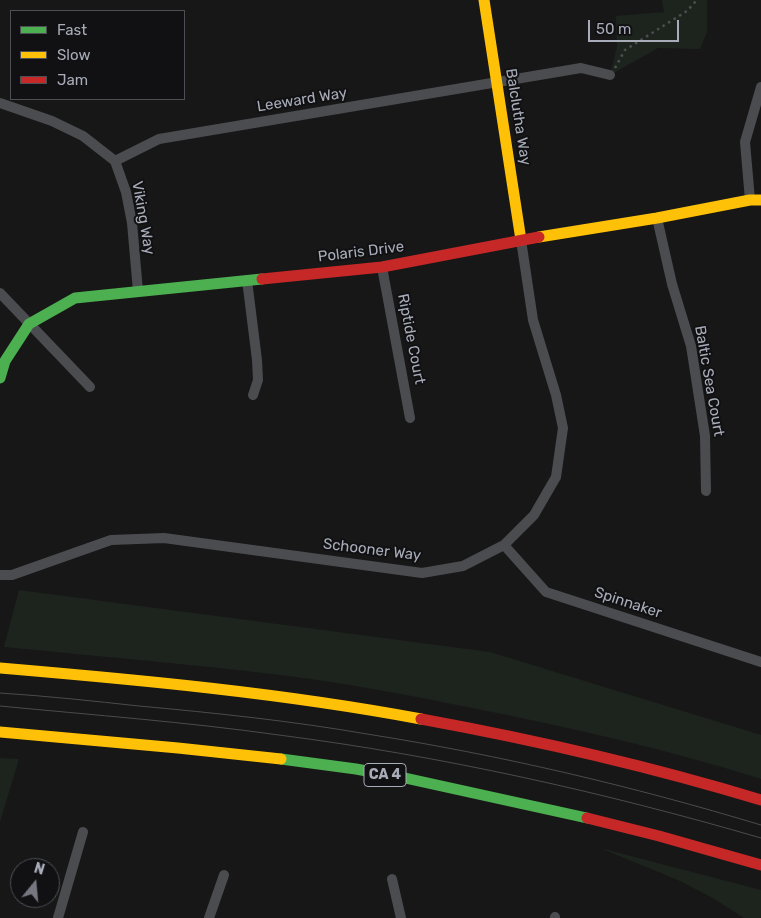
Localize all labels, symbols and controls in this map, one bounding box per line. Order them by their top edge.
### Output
legend [10,10,185,100]
scale bar [591,10,682,42]
text: 50 m [596,20,631,38]
text: Fast [57,21,87,39]
text: Slow [57,46,90,64]
street label: Balclutha Way [501,67,535,167]
text: Jam [57,71,88,89]
street label: Leeward Way [256,84,348,116]
street label: Viking Way [128,180,158,256]
street label: Polaris Drive [317,238,405,266]
street label: Riptide Court [393,292,429,386]
street label: Baltic Sea Court [690,324,728,438]
street label: Schooner Way [322,535,422,565]
street label: Spinnaker [592,584,664,622]
road number: CA 4 [364,764,406,786]
north arrow [10,858,60,908]
text: N [32,860,47,879]

